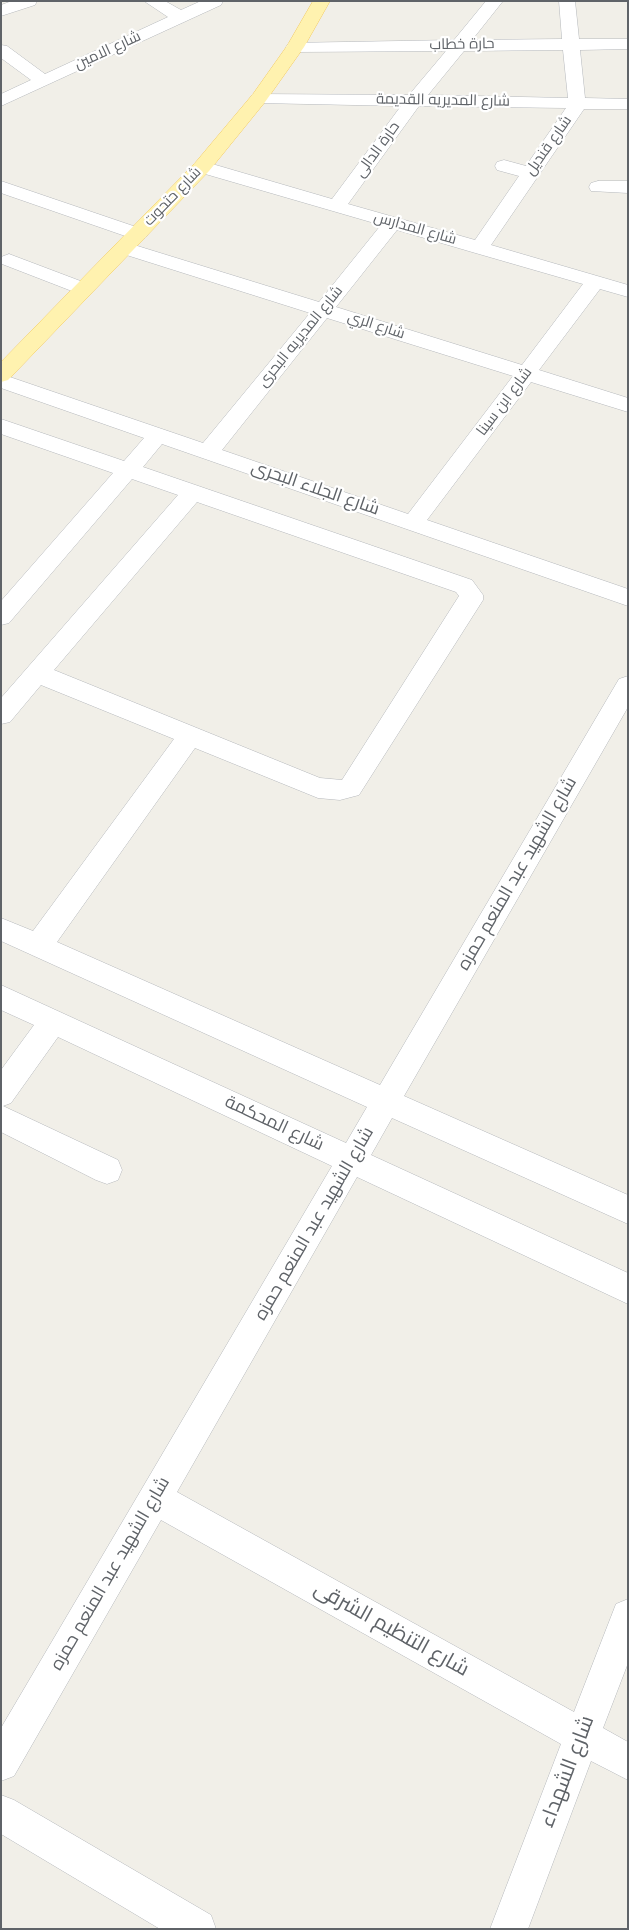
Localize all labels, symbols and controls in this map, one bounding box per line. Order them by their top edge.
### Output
street label: شارع الامين [72,28,144,74]
street label: حارة خطاب [429,35,495,55]
street label: شارع المديريه القديمة [376,91,510,111]
street label: شارع قنديل [522,113,576,179]
street label: حارة الدالى [352,118,404,182]
street label: شارع حتحوت [140,164,206,230]
street label: شارع المدارس [371,209,459,249]
street label: شارع المديريه البحرى [255,283,347,391]
street label: شارع الري [345,308,407,344]
street label: شارع ابن سينا [473,364,537,440]
street label: شارع الجلاء البحرى [248,457,382,521]
street label: شارع الشهيد عبد المنعم حمزه [454,774,582,974]
street label: شارع المحكمة [221,1092,327,1156]
street label: شارع الشهيد عبد المنعم حمزه [251,1124,379,1324]
street label: شارع الشهيد عبد المنعم حمزه [47,1474,175,1674]
street label: شارع التنظيم الشرقى [309,1577,473,1683]
street label: شارع الشهداء [535,1713,601,1831]

